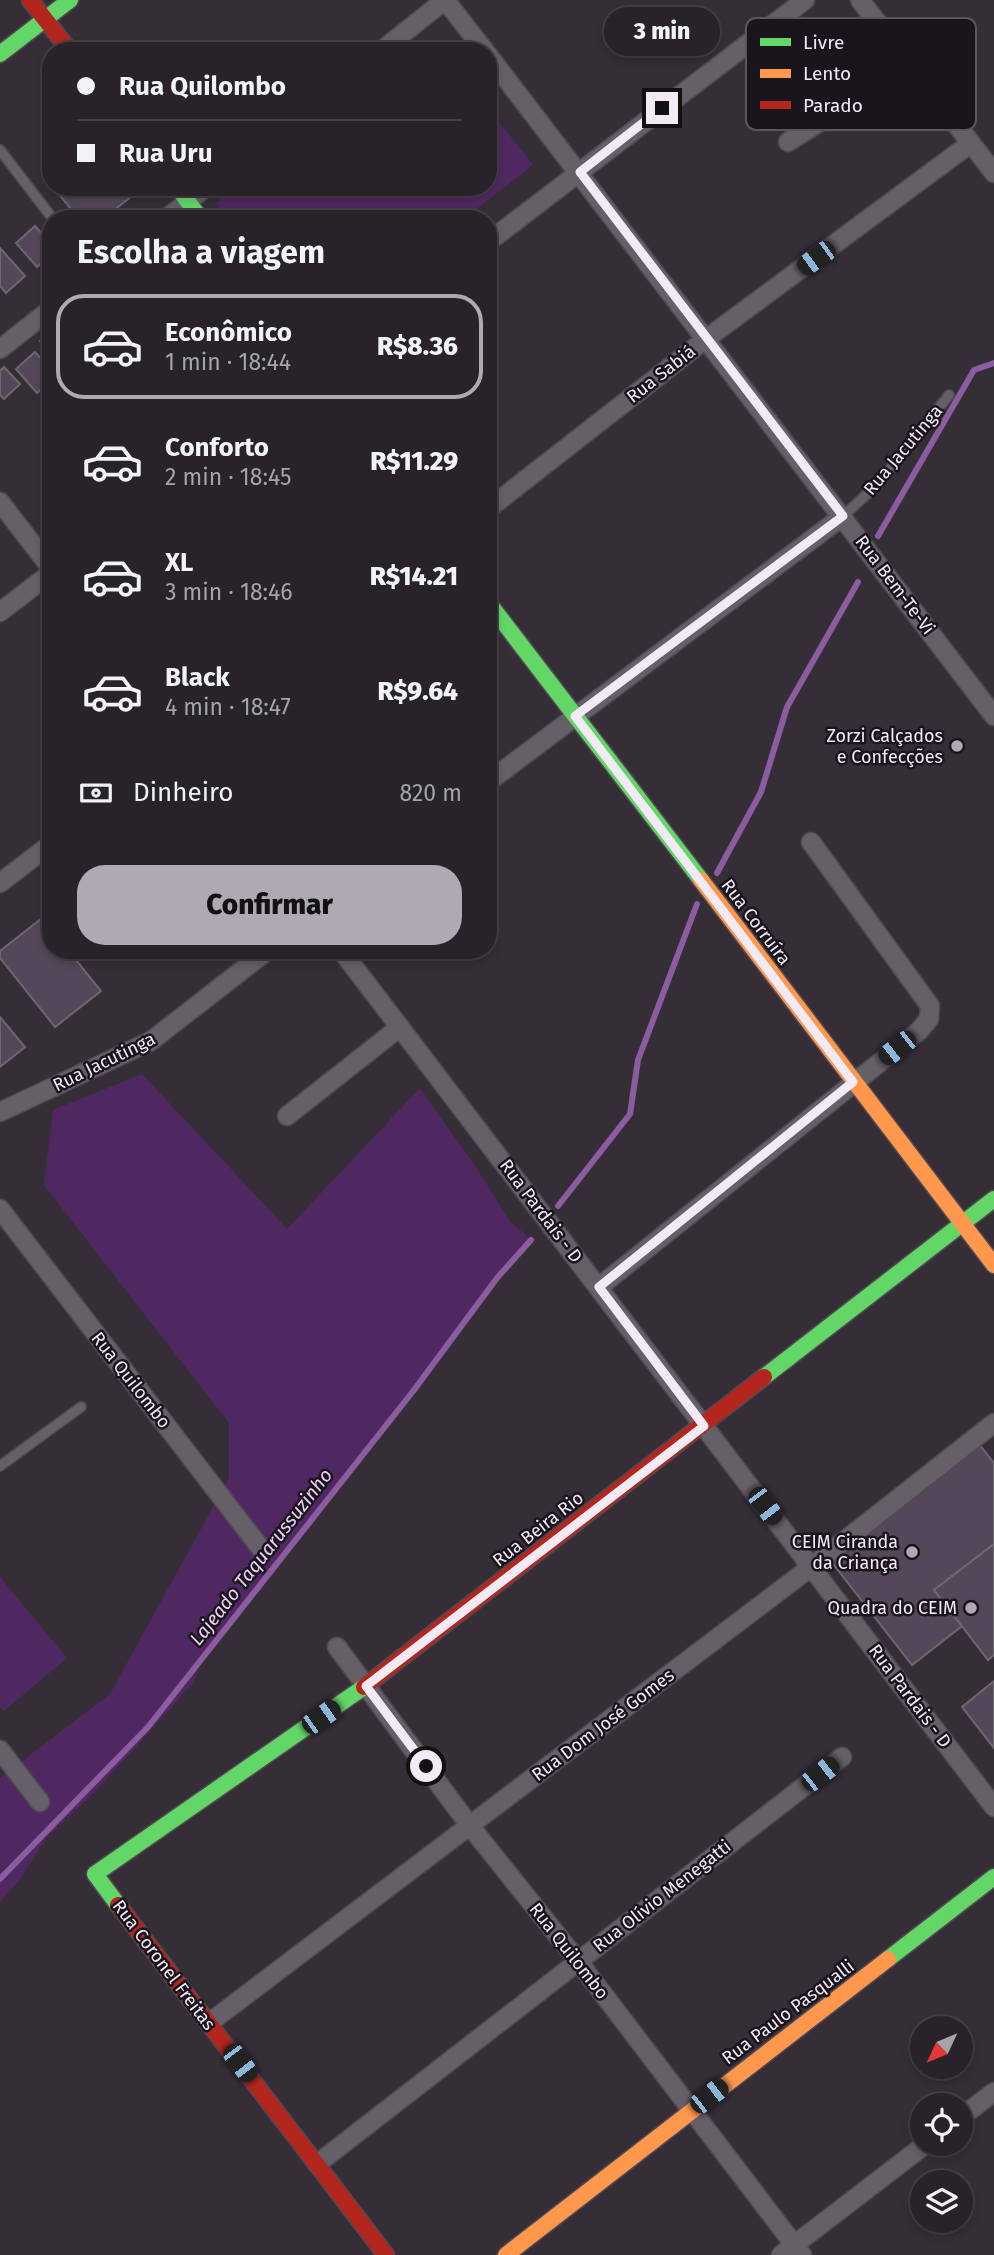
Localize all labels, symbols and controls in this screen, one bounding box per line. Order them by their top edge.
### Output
callout: 3 min [604,7,720,56]
text: 3 min [634,17,690,45]
legend [746,18,976,130]
text: Livre [803,31,844,54]
text: Lento [803,62,851,85]
text: Rua Quilombo [119,71,286,102]
route end [646,92,678,124]
text: Parado [803,94,863,117]
text: Rua Uru [119,138,213,169]
text: Escolha a viagem [77,233,325,271]
car [793,237,840,279]
icon: car [81,315,144,378]
text: Econômico [165,317,292,348]
text: R$8.36 [377,331,458,362]
street label: Rua Sabiá [622,340,700,408]
text: 1 min · 18:44 [165,348,291,376]
street label: Rua Jacutinga [859,400,947,500]
icon: car [81,430,144,493]
text: Conforto [165,432,269,463]
text: R$11.29 [370,446,458,477]
text: 2 min · 18:45 [165,463,291,491]
street label: Rua Bem-Te-Vi [851,531,939,639]
icon: car [81,545,144,608]
text: XL [165,547,193,578]
text: R$14.21 [370,561,458,592]
text: 3 min · 18:46 [165,578,293,606]
icon: car [81,660,144,723]
text: Black [165,662,230,693]
text: R$9.64 [377,676,458,707]
text: 4 min · 18:47 [165,693,291,721]
place label: Zorzi Calçados e Confecções [826,725,943,768]
marker: Zorzi Calçados e Confecções [949,738,965,754]
icon: cash [77,774,115,812]
text: Dinheiro [133,777,234,808]
text: 820 m [400,779,462,807]
button: Confirmar [77,865,462,945]
street label: Rua Corruíra [717,875,795,969]
car [874,1027,921,1069]
street label: Rua Jacutinga [49,1028,159,1096]
street label: Rua Pardais - D [495,1155,587,1267]
street label: Rua Quilombo [87,1327,175,1433]
water label: Lajeado Taquarussuzinho [185,1464,337,1650]
car [744,1483,787,1529]
street label: Rua Beira Rio [488,1487,588,1571]
place label: CEIM Ciranda da Criança [792,1531,898,1574]
marker: CEIM Ciranda da Criança [904,1544,920,1560]
place label: Quadra do CEIM [828,1597,957,1619]
marker: Quadra do CEIM [963,1600,979,1616]
street label: Rua Pardais - D [864,1640,956,1752]
street label: Rua Dom José Gomes [527,1664,679,1786]
car [298,1696,345,1738]
route start [410,1750,442,1782]
car [797,1753,844,1795]
street label: Rua Olívio Menegatti [589,1835,735,1957]
street label: Rua Coronel Freitas [108,1896,220,2034]
street label: Rua Quilombo [525,1898,613,2004]
street label: Rua Paulo Pasqualli [717,1955,859,2069]
north arrow [910,2016,973,2079]
map controls [910,2016,973,2233]
car [219,2040,262,2086]
car [686,2075,733,2117]
button: locate [910,2093,973,2156]
button: layers [910,2170,973,2233]

